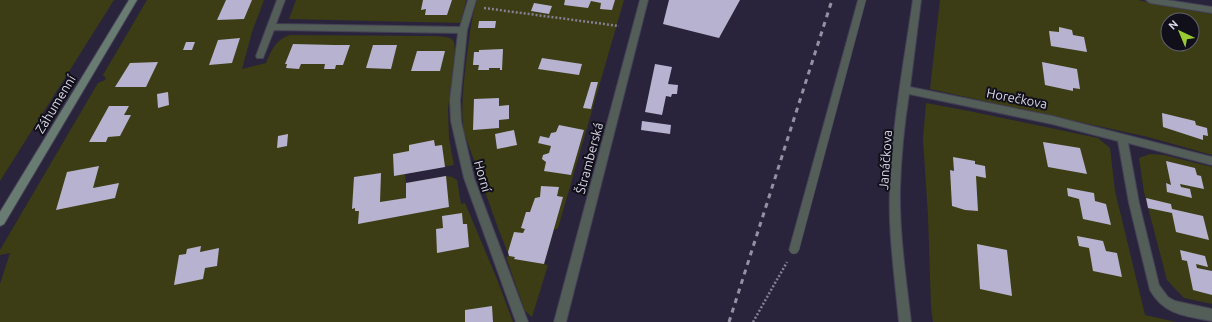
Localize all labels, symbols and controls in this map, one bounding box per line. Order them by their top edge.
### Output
north arrow [1160,12,1200,52]
text: N [1166,18,1180,32]
street label: Záhumenní [32,72,78,136]
street label: Horečkova [985,85,1049,111]
street label: Štramberská [573,121,605,195]
street label: Janáčkova [876,130,894,190]
street label: Horní [472,159,494,194]

